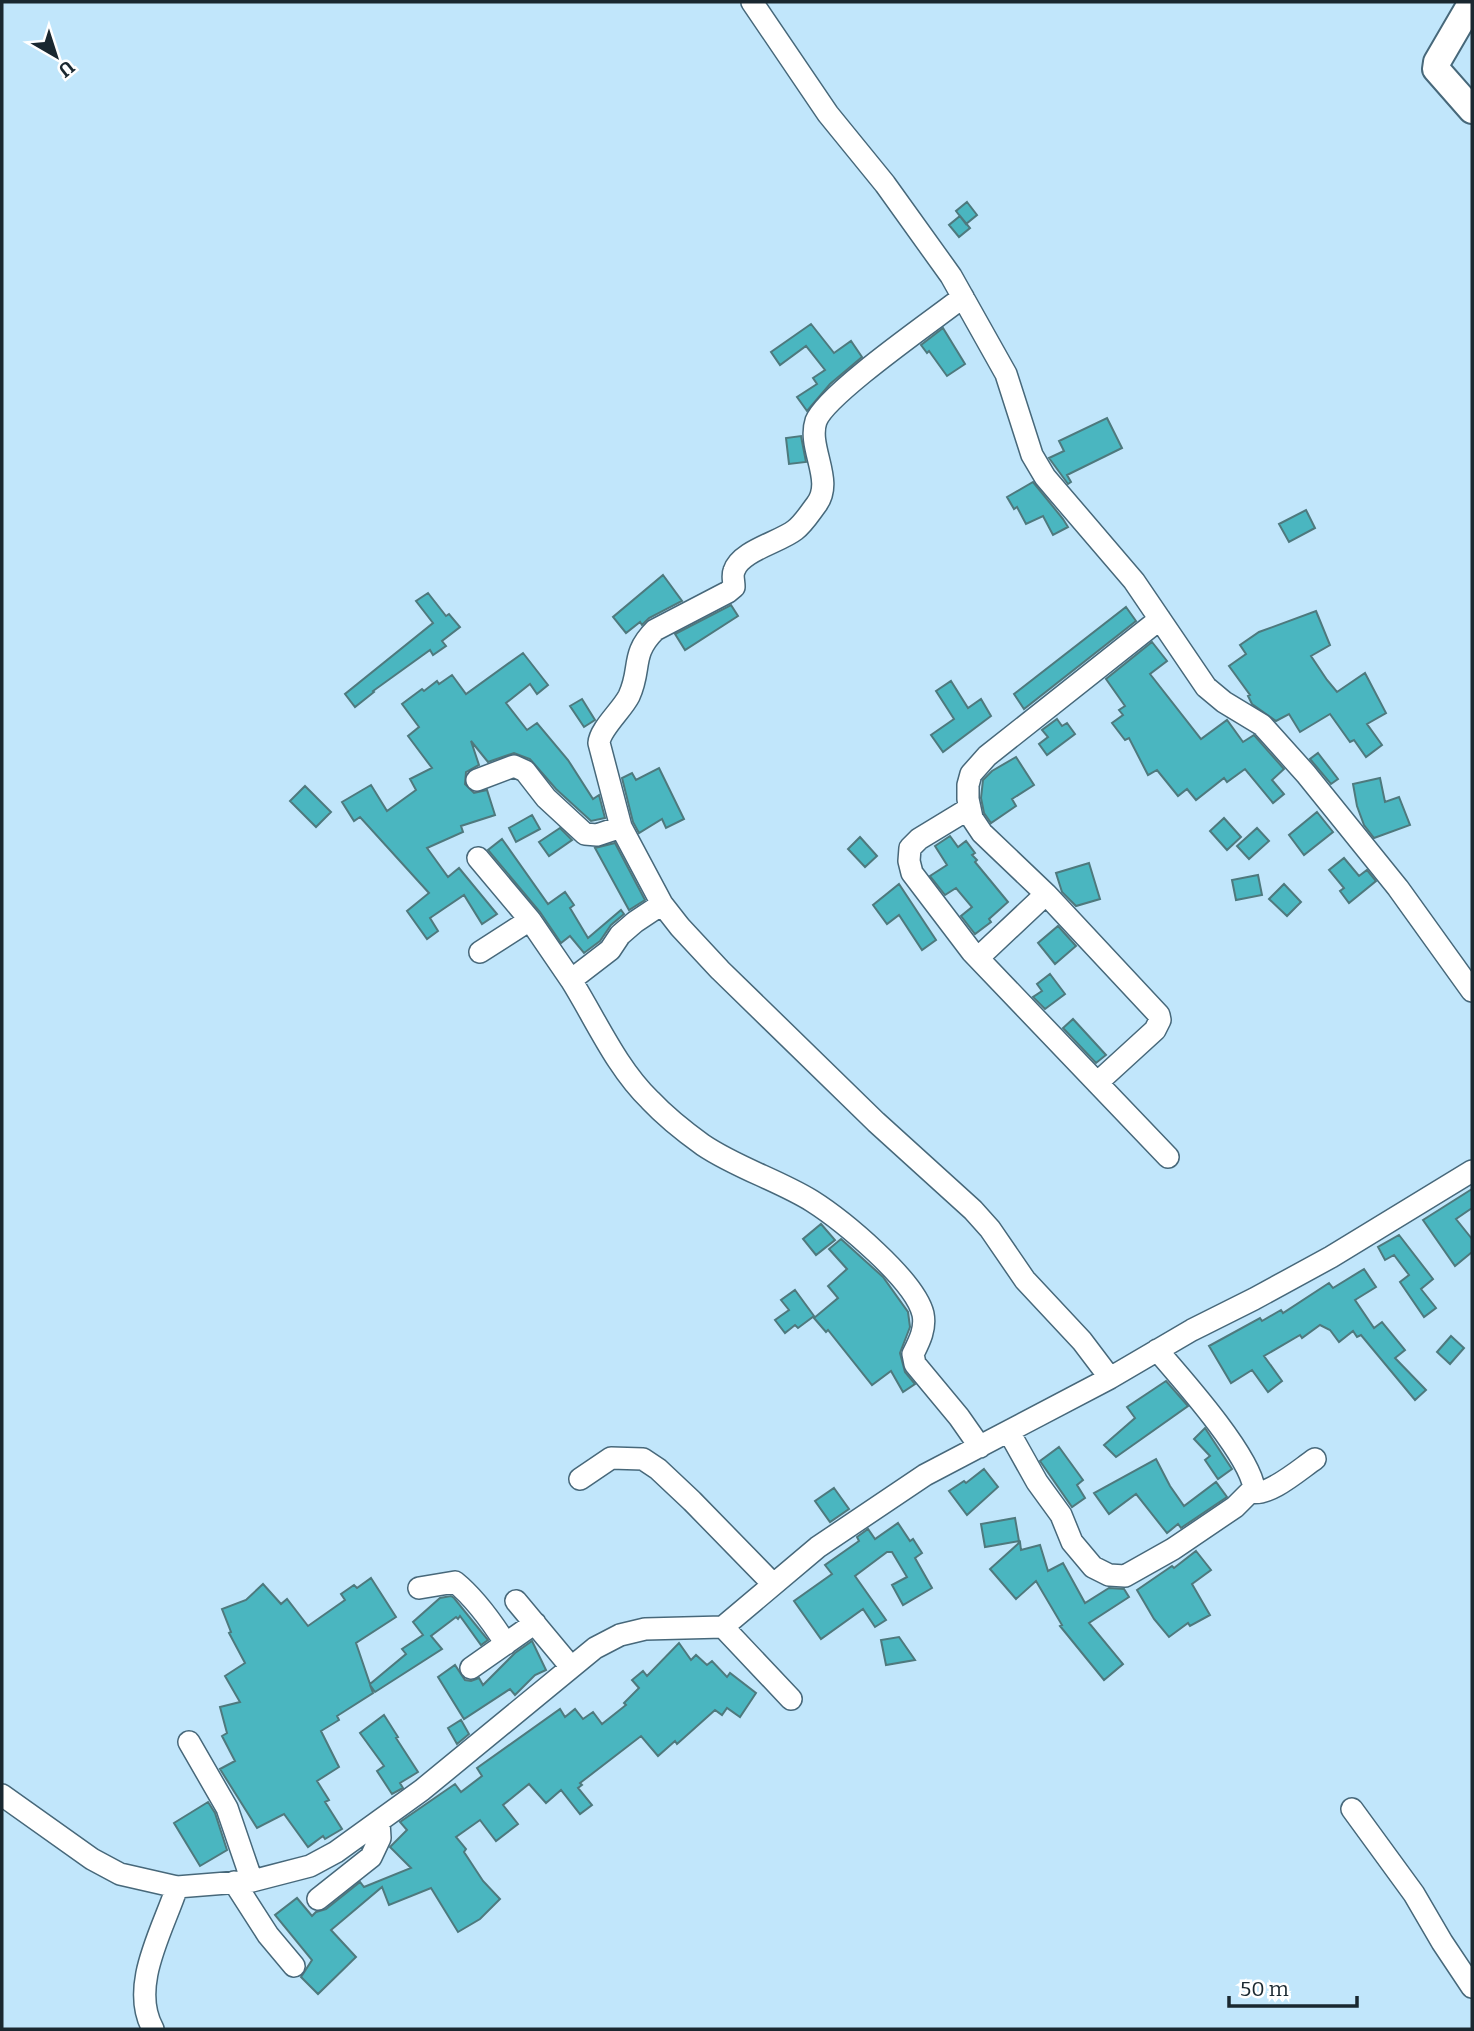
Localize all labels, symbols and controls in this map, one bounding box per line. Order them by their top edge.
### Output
north arrow [21,21,91,91]
text: U [54,55,79,82]
scale bar [1229,1965,1357,2009]
text: 50 m [1240,1976,1289,2002]

